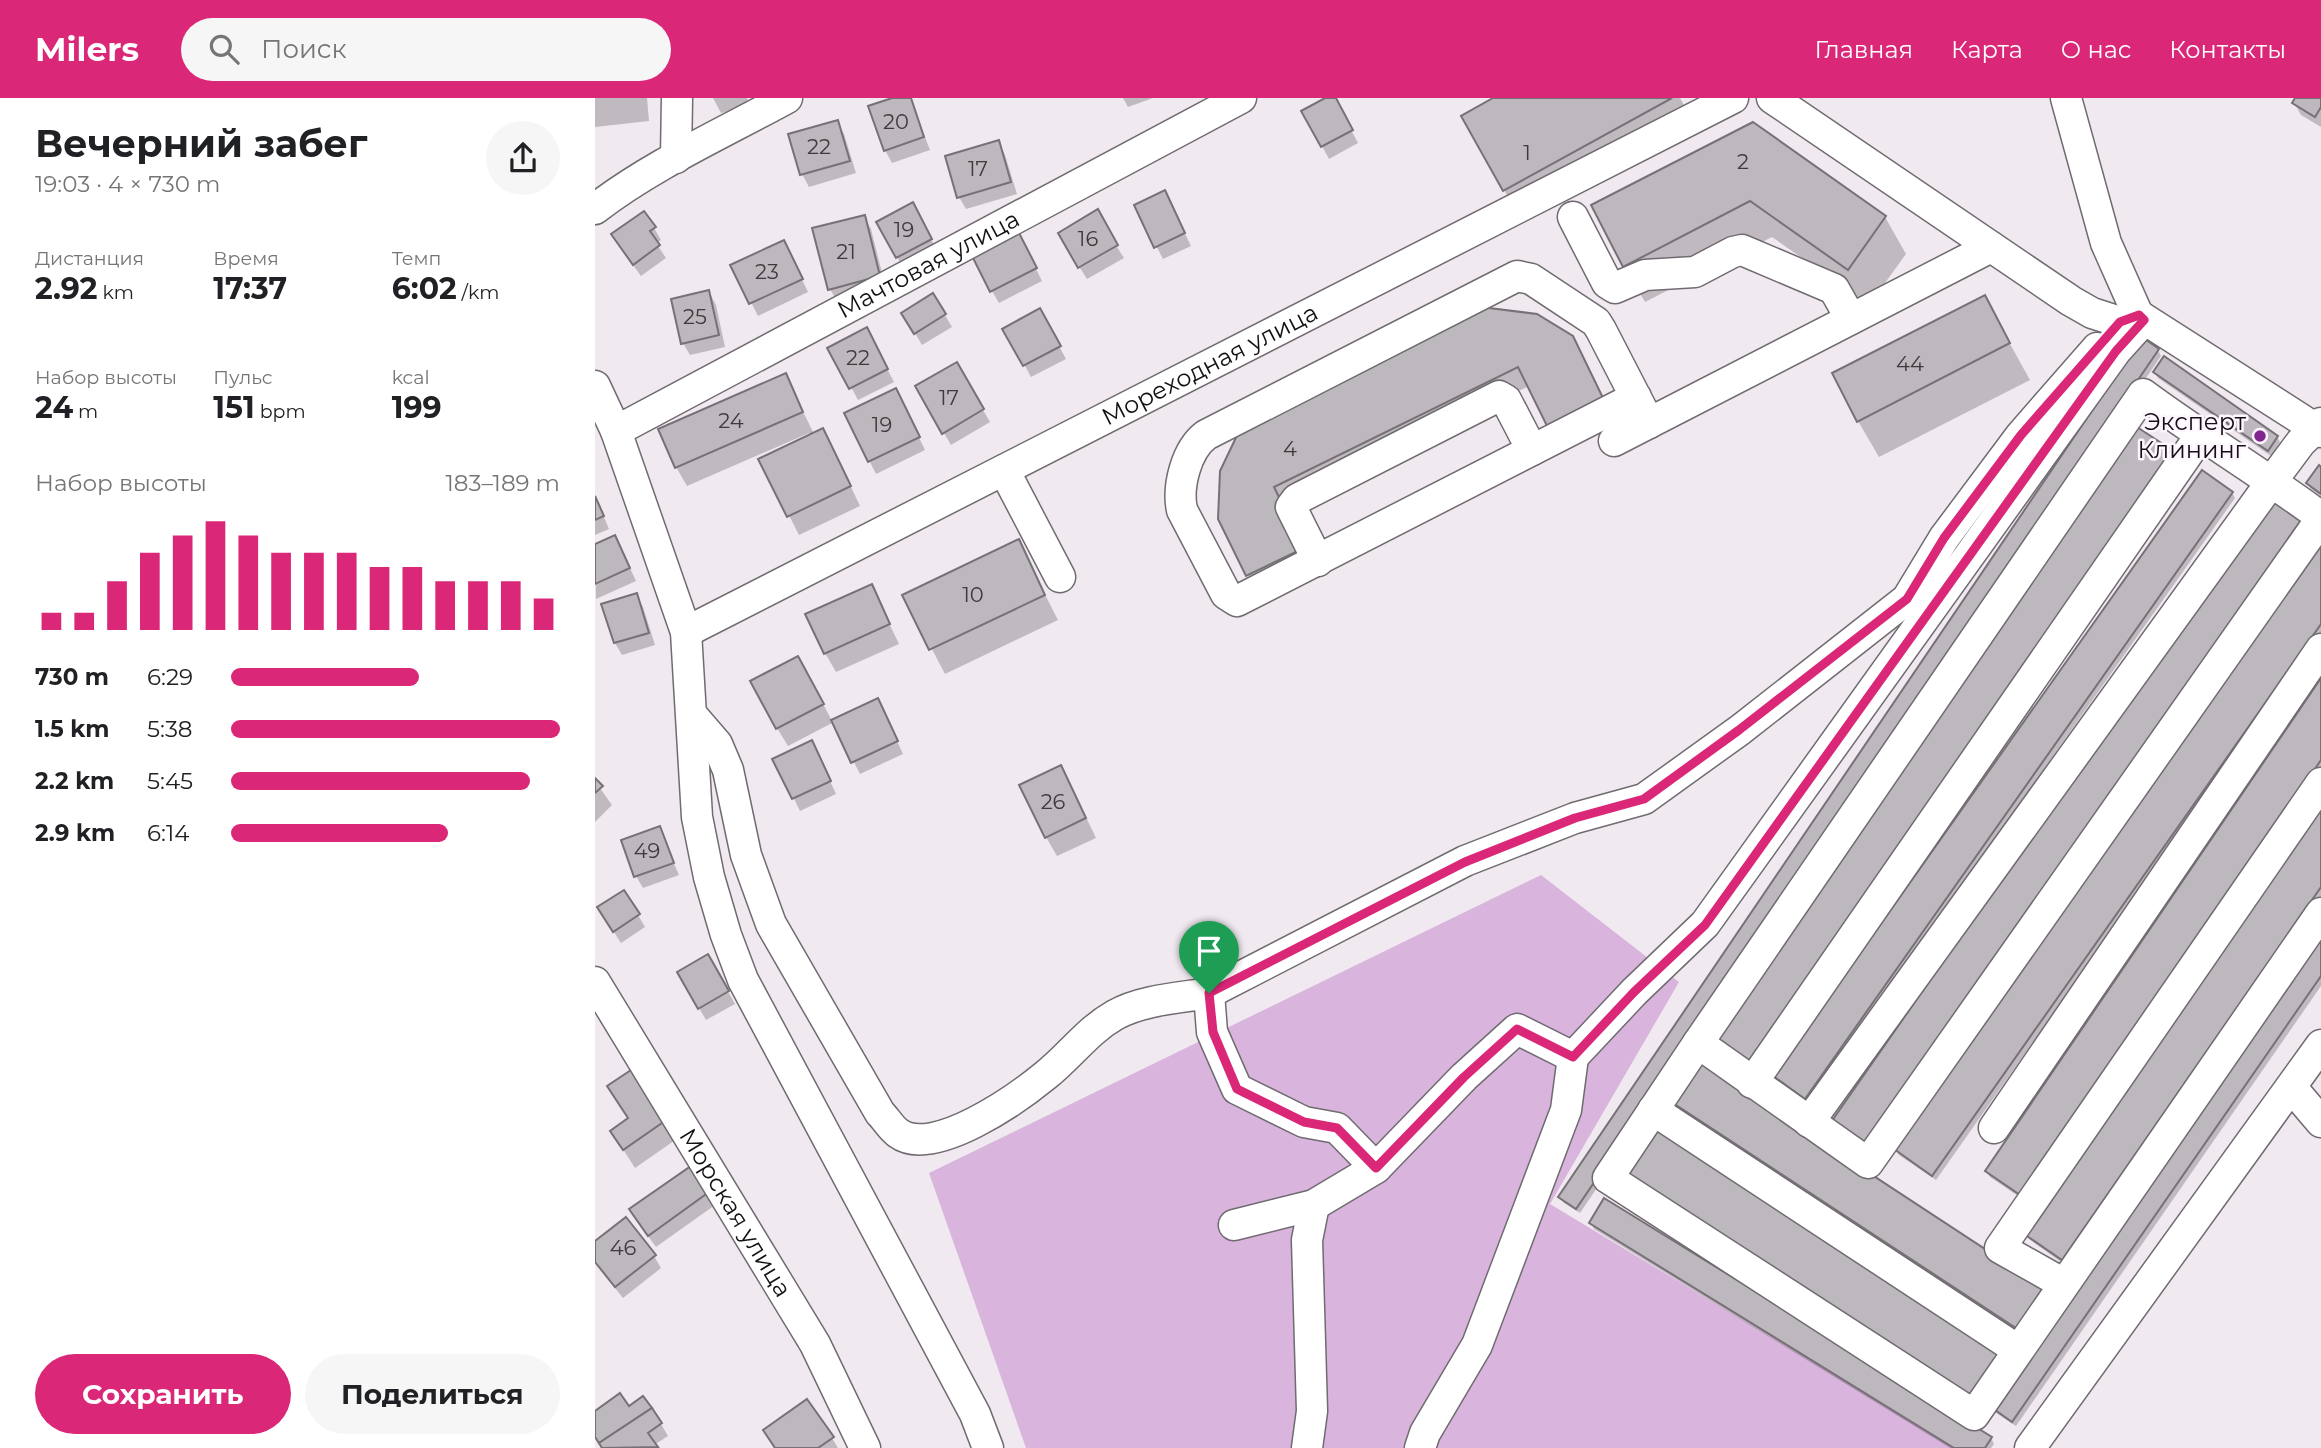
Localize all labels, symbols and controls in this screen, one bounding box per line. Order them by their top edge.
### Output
search box [181,18,671,81]
text: Milers [35,29,139,69]
icon: search [205,30,243,68]
text: Поиск [261,33,347,65]
text: Главная [1815,35,1913,64]
text: Карта [1951,35,2023,64]
text: О нас [2061,35,2131,64]
text: Контакты [2169,35,2286,64]
house number: 20 [883,109,909,134]
text: Вечерний забег [35,120,368,167]
button: share [486,121,560,195]
house number: 22 [807,134,831,159]
house number: 1 [1523,140,1531,165]
house number: 2 [1737,149,1749,174]
house number: 17 [968,156,988,181]
text: 19:03 · 4 × 730 m [35,170,220,198]
street label: Мачтовая улица [832,204,1024,324]
house number: 19 [894,217,914,242]
house number: 16 [1078,226,1098,251]
house number: 21 [836,239,856,264]
text: Дистанция [35,247,144,270]
text: Время [213,247,279,270]
text: Темп [392,247,441,270]
house number: 23 [755,259,779,284]
text: 2.92 [35,270,98,307]
text: 17:37 [213,270,287,307]
text: 6:02 [392,270,457,307]
text: km [98,281,134,304]
text: /km [457,281,499,304]
street label: Мореходная улица [1097,297,1322,431]
house number: 25 [683,304,707,329]
house number: 22 [846,345,870,370]
house number: 44 [1896,351,1924,376]
text: Набор высоты [35,366,177,389]
text: Пульс [213,366,273,389]
text: kcal [392,366,430,389]
house number: 17 [939,385,959,410]
text: 24 [35,389,73,426]
text: 151 [213,389,255,426]
text: 199 [392,389,442,426]
text: m [73,400,98,423]
text: bpm [255,400,306,423]
place label: Эксперт Клининг [2138,407,2247,464]
house number: 24 [718,408,744,433]
house number: 19 [872,412,892,437]
marker: Эксперт Клининг [2252,428,2268,444]
house number: 4 [1283,436,1297,461]
text: Набор высоты [35,469,207,497]
text: 183–189 m [446,469,560,497]
house number: 10 [962,582,984,607]
text: 730 m [35,663,109,691]
text: 6:29 [147,663,193,691]
text: 1.5 km [35,715,109,743]
text: 5:38 [147,715,193,743]
text: 2.2 km [35,767,114,795]
text: 5:45 [147,767,193,795]
house number: 26 [1041,789,1066,814]
text: 2.9 km [35,819,115,847]
text: 6:14 [147,819,189,847]
house number: 49 [634,838,660,863]
pin [1179,921,1239,993]
icon: arrive [1190,932,1228,970]
street label: Морская улица [673,1123,798,1302]
house number: 46 [610,1235,637,1260]
button: Сохранить [35,1354,291,1434]
button: Поделиться [305,1354,560,1434]

